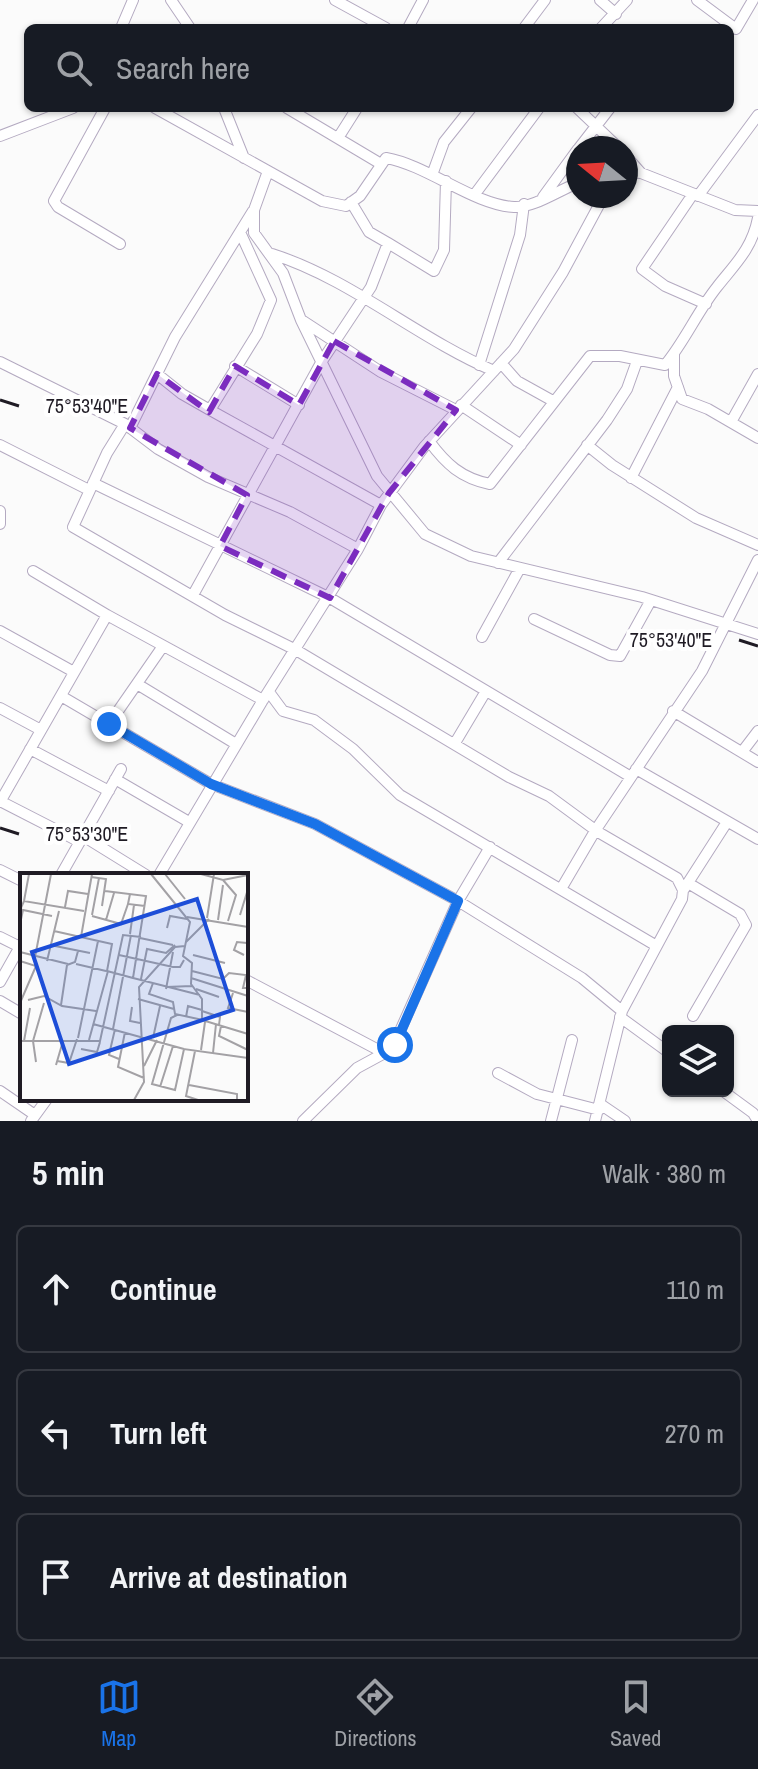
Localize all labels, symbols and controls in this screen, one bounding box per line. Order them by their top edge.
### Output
search box [24,24,734,112]
icon: search [52,46,96,90]
text: Search here [116,48,250,88]
north arrow [566,136,638,208]
text: 75°53'40"E [46,392,128,419]
text: 75°53'40"E [630,626,712,653]
route end [91,706,127,742]
text: 75°53'30"E [46,820,128,847]
inset map [20,873,248,1101]
map controls [662,1025,734,1097]
button: layers [662,1025,734,1097]
route start [377,1027,413,1063]
text: 5 min [32,1150,105,1196]
text: Walk · 380 m [602,1156,726,1191]
icon: ahead [34,1267,78,1311]
text: Continue [110,1269,217,1309]
text: 110 m [666,1272,724,1307]
icon: left [34,1411,78,1455]
text: Turn left [110,1413,207,1453]
text: 270 m [665,1416,724,1451]
icon: arrive [34,1555,78,1599]
text: Arrive at destination [110,1557,348,1597]
tab: Map [97,1675,141,1753]
tab: Directions [334,1675,417,1753]
tab: Saved [610,1675,661,1753]

